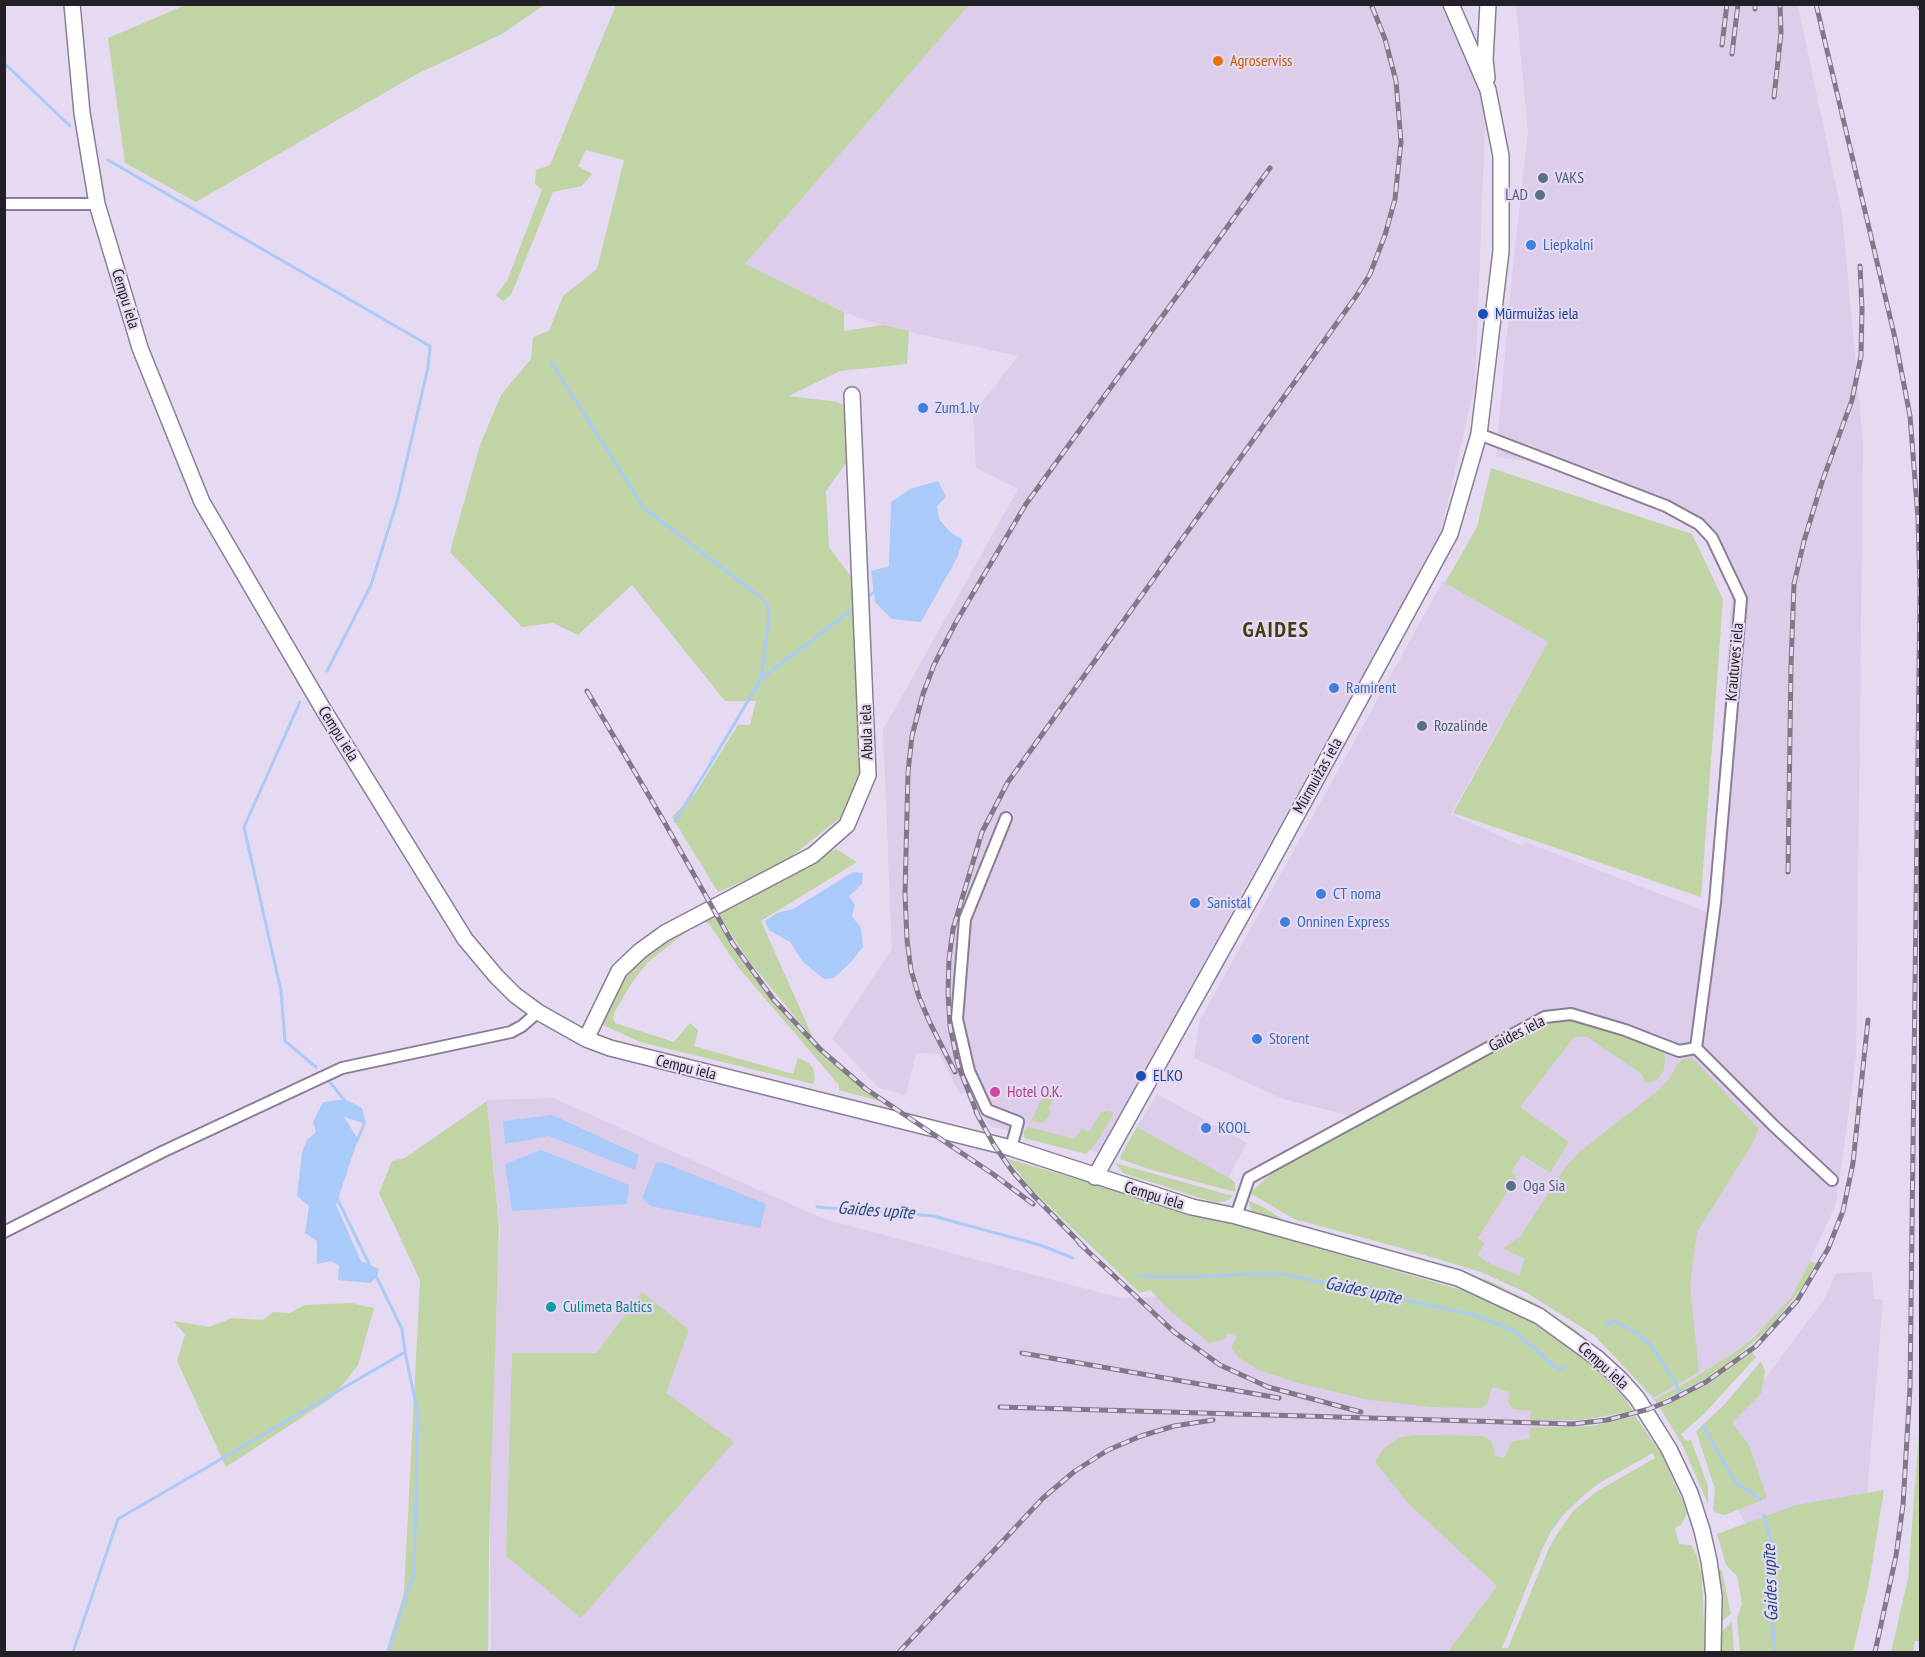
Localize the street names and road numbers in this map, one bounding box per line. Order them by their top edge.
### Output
street label: Cempu iela [107,267,143,331]
street label: Krautuves iela [1722,622,1748,702]
street label: Cempu iela [314,703,362,765]
street label: Abula iela [856,704,878,760]
street label: Mūrmuižas iela [1289,735,1347,817]
street label: Gaides iela [1486,1012,1548,1056]
street label: Cempu iela [654,1051,718,1085]
street label: Cempu iela [1122,1178,1186,1214]
street label: Cempu iela [1574,1338,1632,1394]

